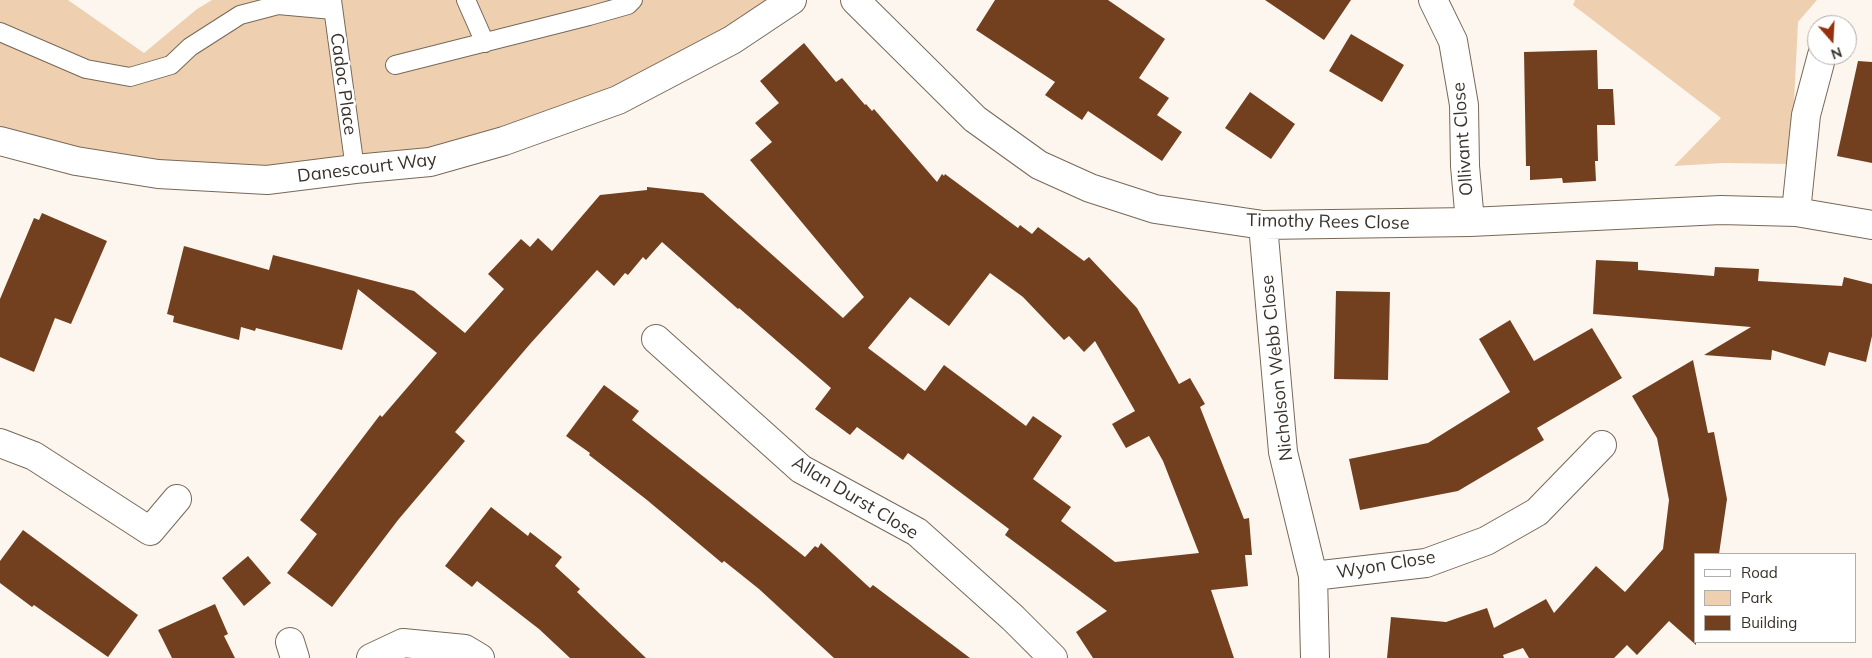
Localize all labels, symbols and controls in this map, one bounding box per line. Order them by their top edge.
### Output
north arrow [1807,15,1857,65]
street label: Cadoc Place [325,32,361,136]
text: N [1829,43,1844,63]
street label: Ollivant Close [1448,81,1478,197]
street label: Danescourt Way [296,149,438,187]
street label: Timothy Rees Close [1246,210,1410,234]
street label: Nicholson Webb Close [1256,274,1298,462]
street label: Allan Durst Close [788,452,922,544]
street label: Wyon Close [1335,547,1437,583]
legend [1694,553,1857,643]
text: Road [1741,563,1778,582]
text: Park [1741,588,1773,607]
text: Building [1741,613,1797,632]

